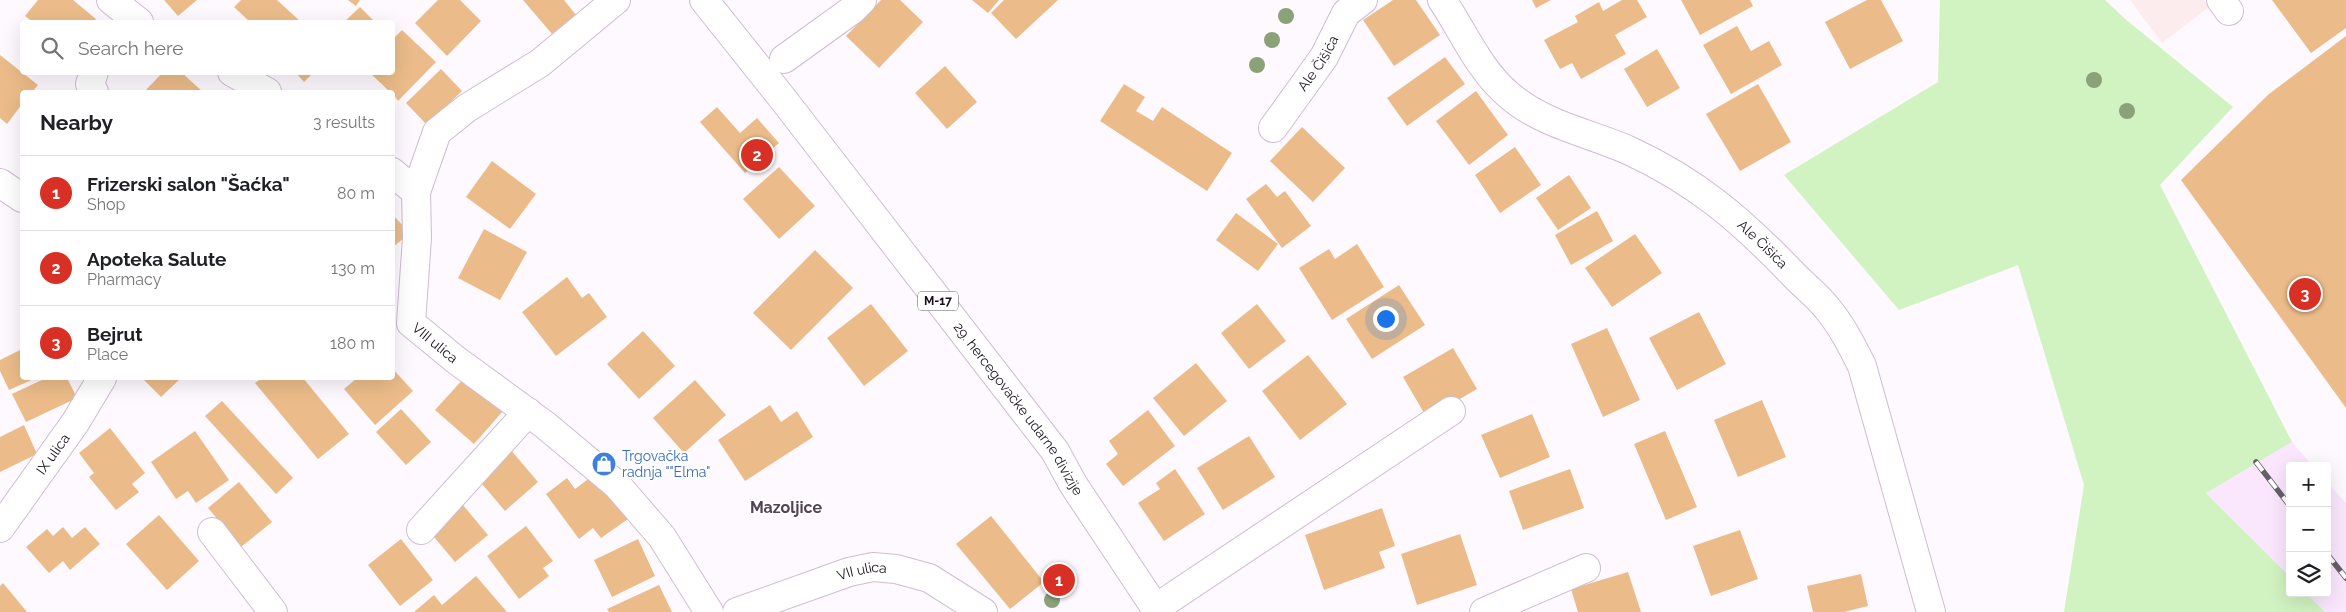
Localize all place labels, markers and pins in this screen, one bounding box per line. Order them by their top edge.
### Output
pin: 2 [741,136,773,174]
pin: 3 [2289,275,2321,313]
place label: Trgovačka radnja ""Elma" [622,448,710,480]
shop icon: Trgovačka radnja ""Elma" [591,451,617,477]
pin: 1 [1043,561,1075,599]

